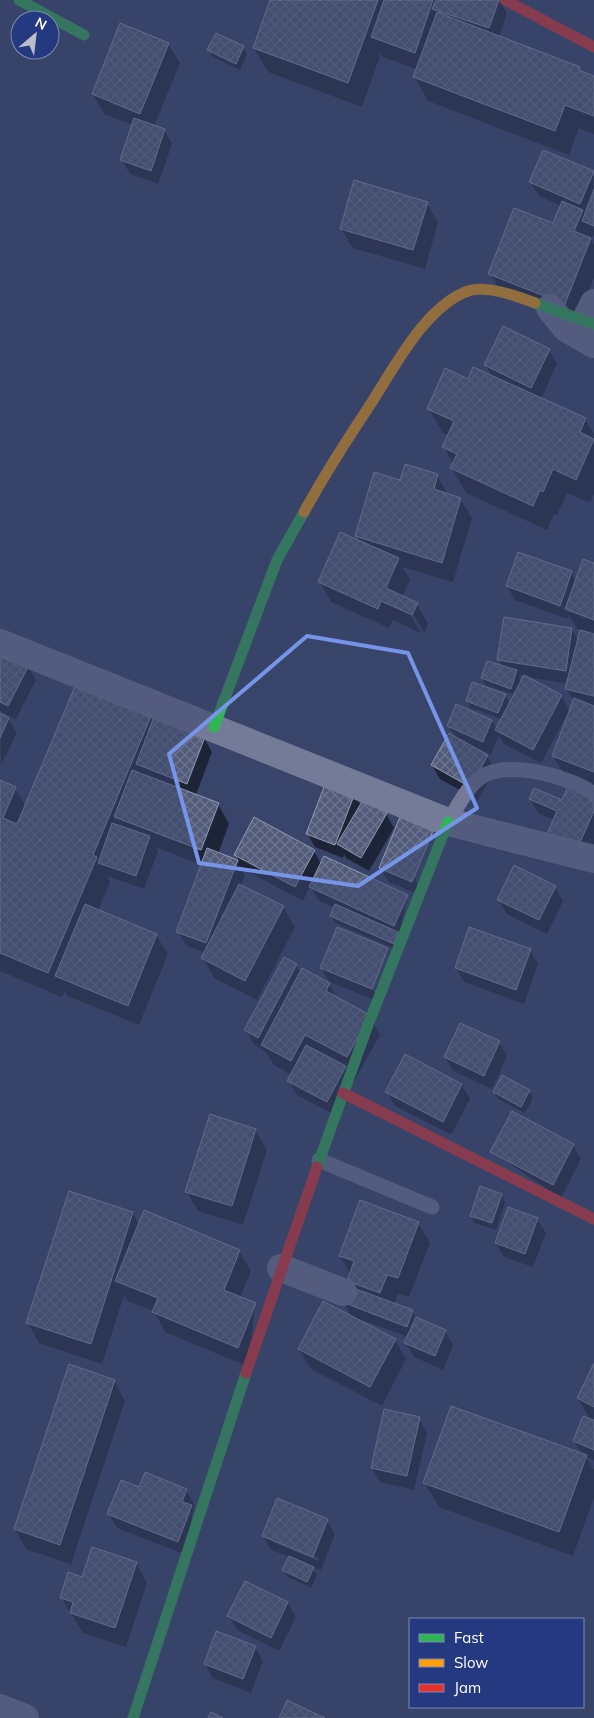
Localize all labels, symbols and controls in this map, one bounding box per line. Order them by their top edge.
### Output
north arrow [10,10,60,60]
text: N [32,13,50,34]
legend [409,1618,584,1708]
text: Fast [454,1628,484,1647]
text: Slow [454,1653,488,1672]
text: Jam [454,1678,481,1697]

